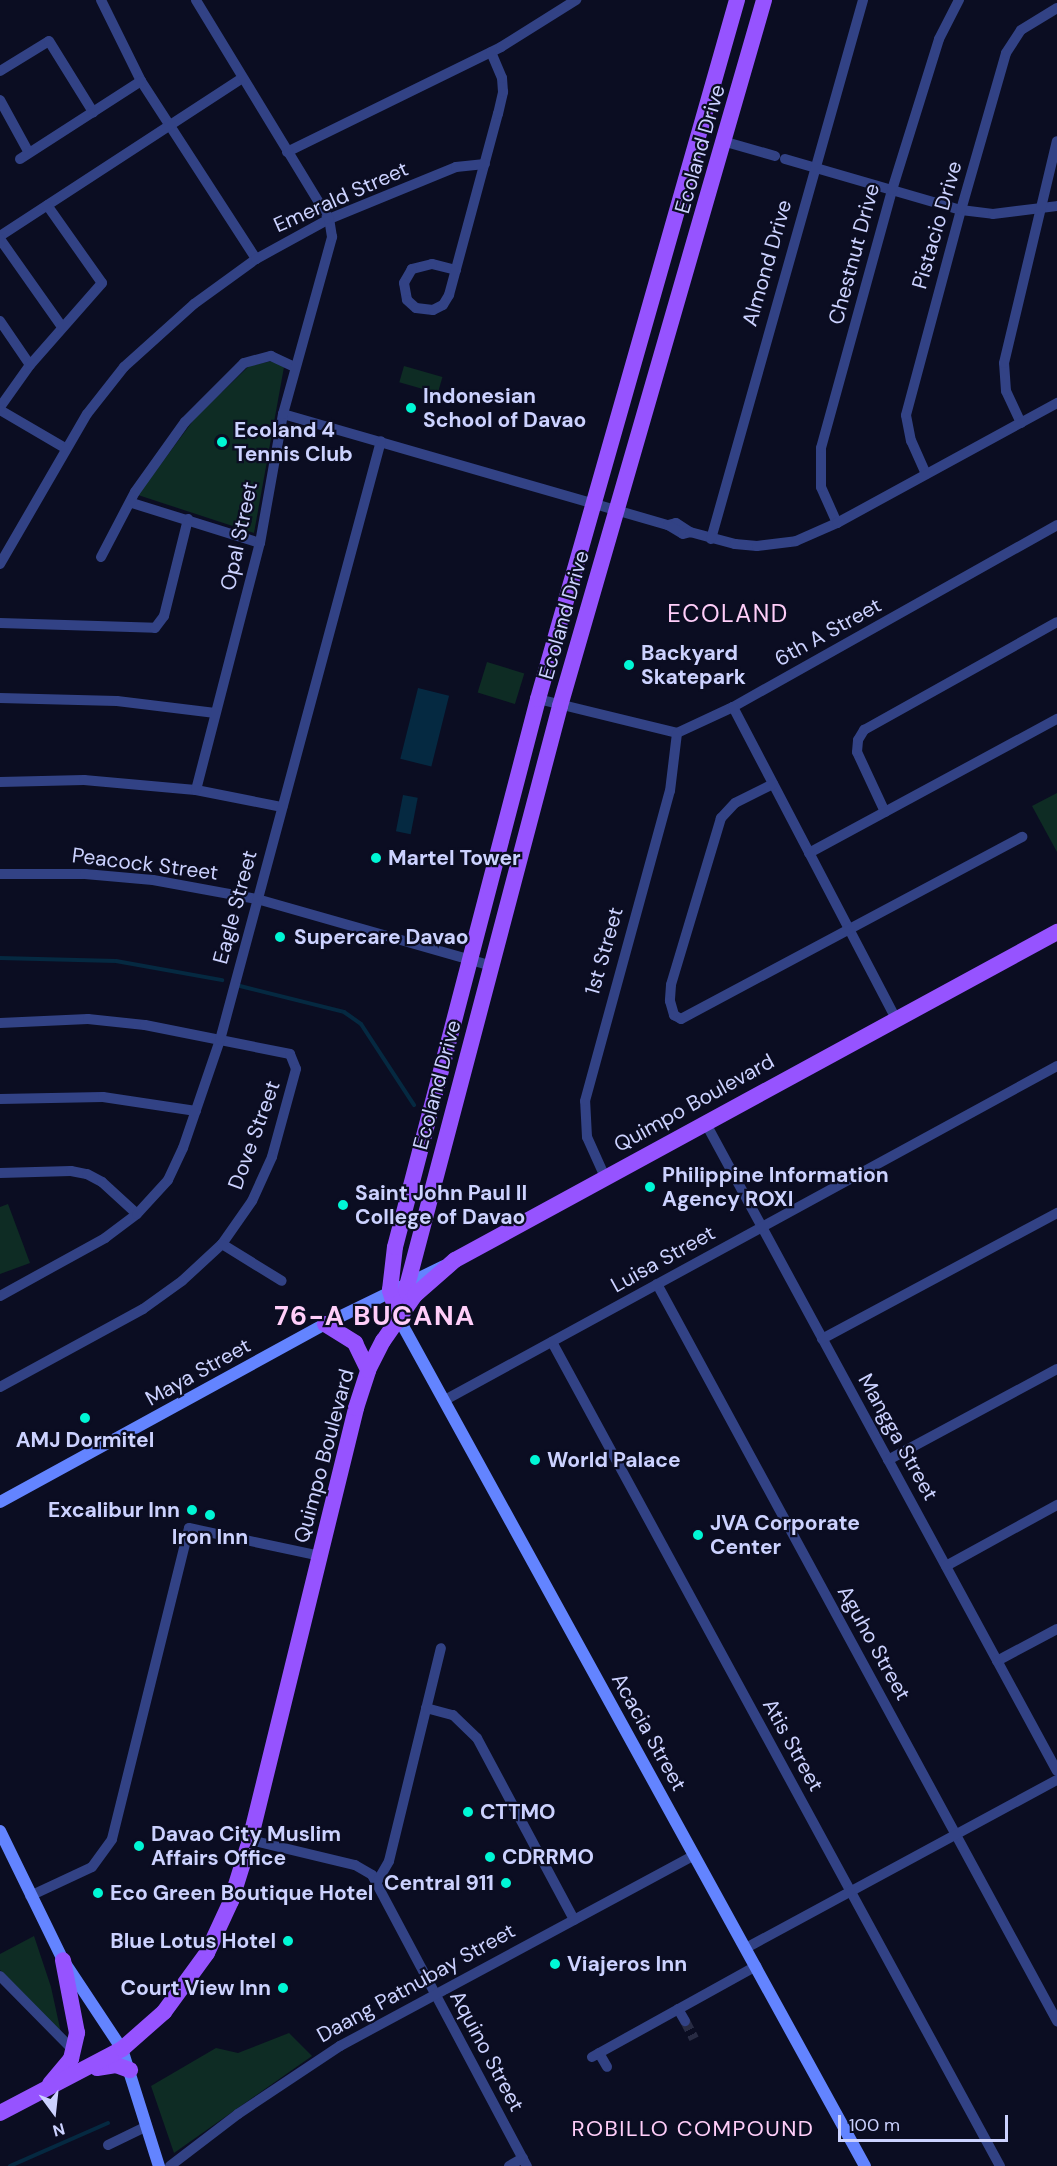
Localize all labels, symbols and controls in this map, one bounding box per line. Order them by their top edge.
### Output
street label: Ecoland Drive [670,82,730,216]
street label: Emerald Street [270,156,412,238]
street label: Pistacio Drive [907,158,967,292]
street label: Chestnut Drive [823,181,885,327]
street label: Almond Drive [737,197,797,329]
place label: Indonesian School of Davao [423,383,586,433]
marker: Indonesian School of Davao [404,401,418,415]
place label: Ecoland 4 Tennis Club [234,417,353,467]
marker: Ecoland 4 Tennis Club [215,435,229,449]
street label: Opal Street [215,479,263,593]
street label: Ecoland Drive [534,548,594,682]
street label: 6th A Street [770,592,886,672]
district label: ECOLAND [667,600,789,628]
place label: Backyard Skatepark [641,640,746,690]
marker: Backyard Skatepark [622,658,636,672]
street label: Peacock Street [70,843,220,885]
place label: Martel Tower [388,845,521,871]
street label: Eagle Street [208,847,262,967]
marker: Martel Tower [369,851,383,865]
street label: 1st Street [579,904,629,998]
place label: Supercare Davao [294,924,469,950]
marker: Supercare Davao [271,928,289,946]
street label: Ecoland Drive [408,1018,466,1152]
street label: Quimpo Boulevard [610,1049,778,1157]
street label: Dove Street [223,1077,285,1193]
place label: Philippine Information Agency ROXI [662,1162,889,1212]
place label: Saint John Paul II College of Davao [355,1180,527,1230]
marker: Philippine Information Agency ROXI [643,1180,657,1194]
marker: Saint John Paul II College of Davao [336,1198,350,1212]
street label: Luisa Street [607,1220,719,1298]
district label: 76-A BUCANA [274,1300,476,1332]
street label: Maya Street [141,1333,255,1411]
street label: Quimpo Boulevard [289,1366,359,1546]
street label: Mangga Street [853,1369,943,1505]
marker: AMJ Dormitel [78,1411,92,1425]
place label: AMJ Dormitel [16,1427,154,1453]
place label: World Palace [547,1447,681,1473]
marker: World Palace [528,1453,542,1467]
place label: Excalibur Inn [48,1497,180,1523]
marker: Excalibur Inn [185,1503,199,1517]
marker: Iron Inn [203,1508,217,1522]
place label: JVA Corporate Center [710,1510,860,1560]
place label: Iron Inn [172,1524,248,1550]
marker: JVA Corporate Center [691,1528,705,1542]
street label: Aguho Street [832,1581,916,1705]
street label: Acacia Street [606,1669,692,1795]
street label: Atis Street [757,1694,829,1796]
place label: CTTMO [480,1799,555,1825]
marker: CTTMO [461,1805,475,1819]
place label: Davao City Muslim Affairs Office [151,1821,341,1871]
marker: Davao City Muslim Affairs Office [132,1839,146,1853]
place label: CDRRMO [502,1844,594,1870]
marker: CDRRMO [483,1850,497,1864]
place label: Central 911 [384,1870,494,1896]
marker: Central 911 [499,1876,513,1890]
place label: Eco Green Boutique Hotel [110,1880,373,1906]
marker: Eco Green Boutique Hotel [91,1886,105,1900]
street label: Daang Patnubay Street [312,1918,520,2048]
place label: Blue Lotus Hotel [110,1928,276,1954]
marker: Blue Lotus Hotel [281,1934,295,1948]
place label: Viajeros Inn [567,1951,687,1977]
marker: Viajeros Inn [548,1957,562,1971]
place label: Court View Inn [121,1975,271,2001]
marker: Court View Inn [276,1981,290,1995]
street label: Aquino Street [445,1986,529,2116]
north arrow [24,2082,84,2142]
scale bar [841,2103,1010,2141]
text: 100 m [849,2113,900,2137]
district label: ROBILLO COMPOUND [572,2116,814,2142]
text: N [50,2118,67,2142]

